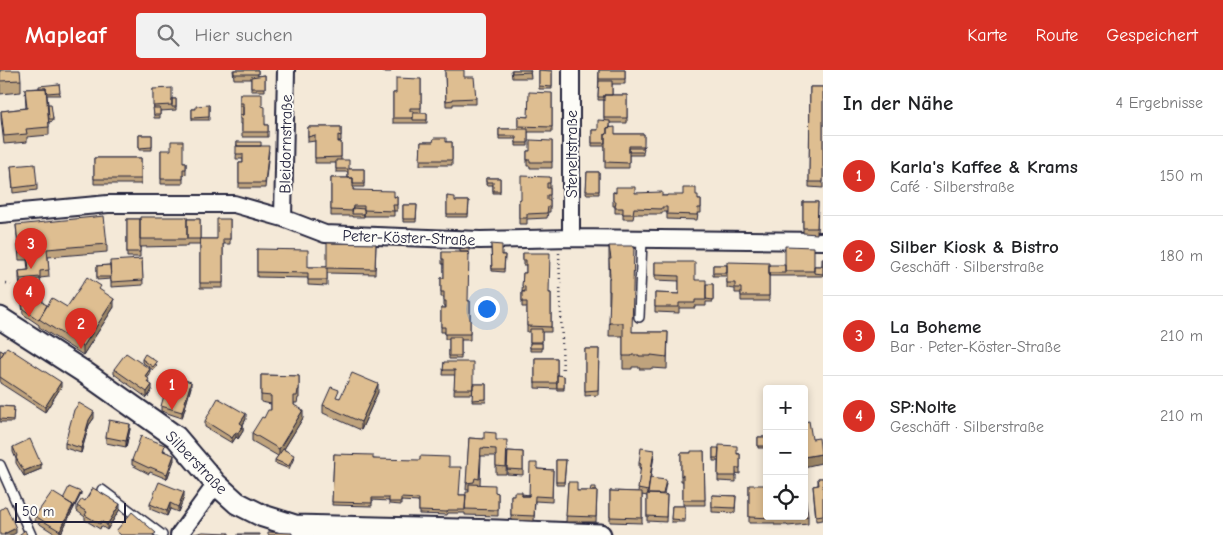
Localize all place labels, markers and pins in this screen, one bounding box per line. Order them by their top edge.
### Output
pin: 3 [15,228,47,269]
pin: 4 [13,276,45,317]
pin: 2 [65,308,97,349]
pin: 1 [156,369,188,410]

